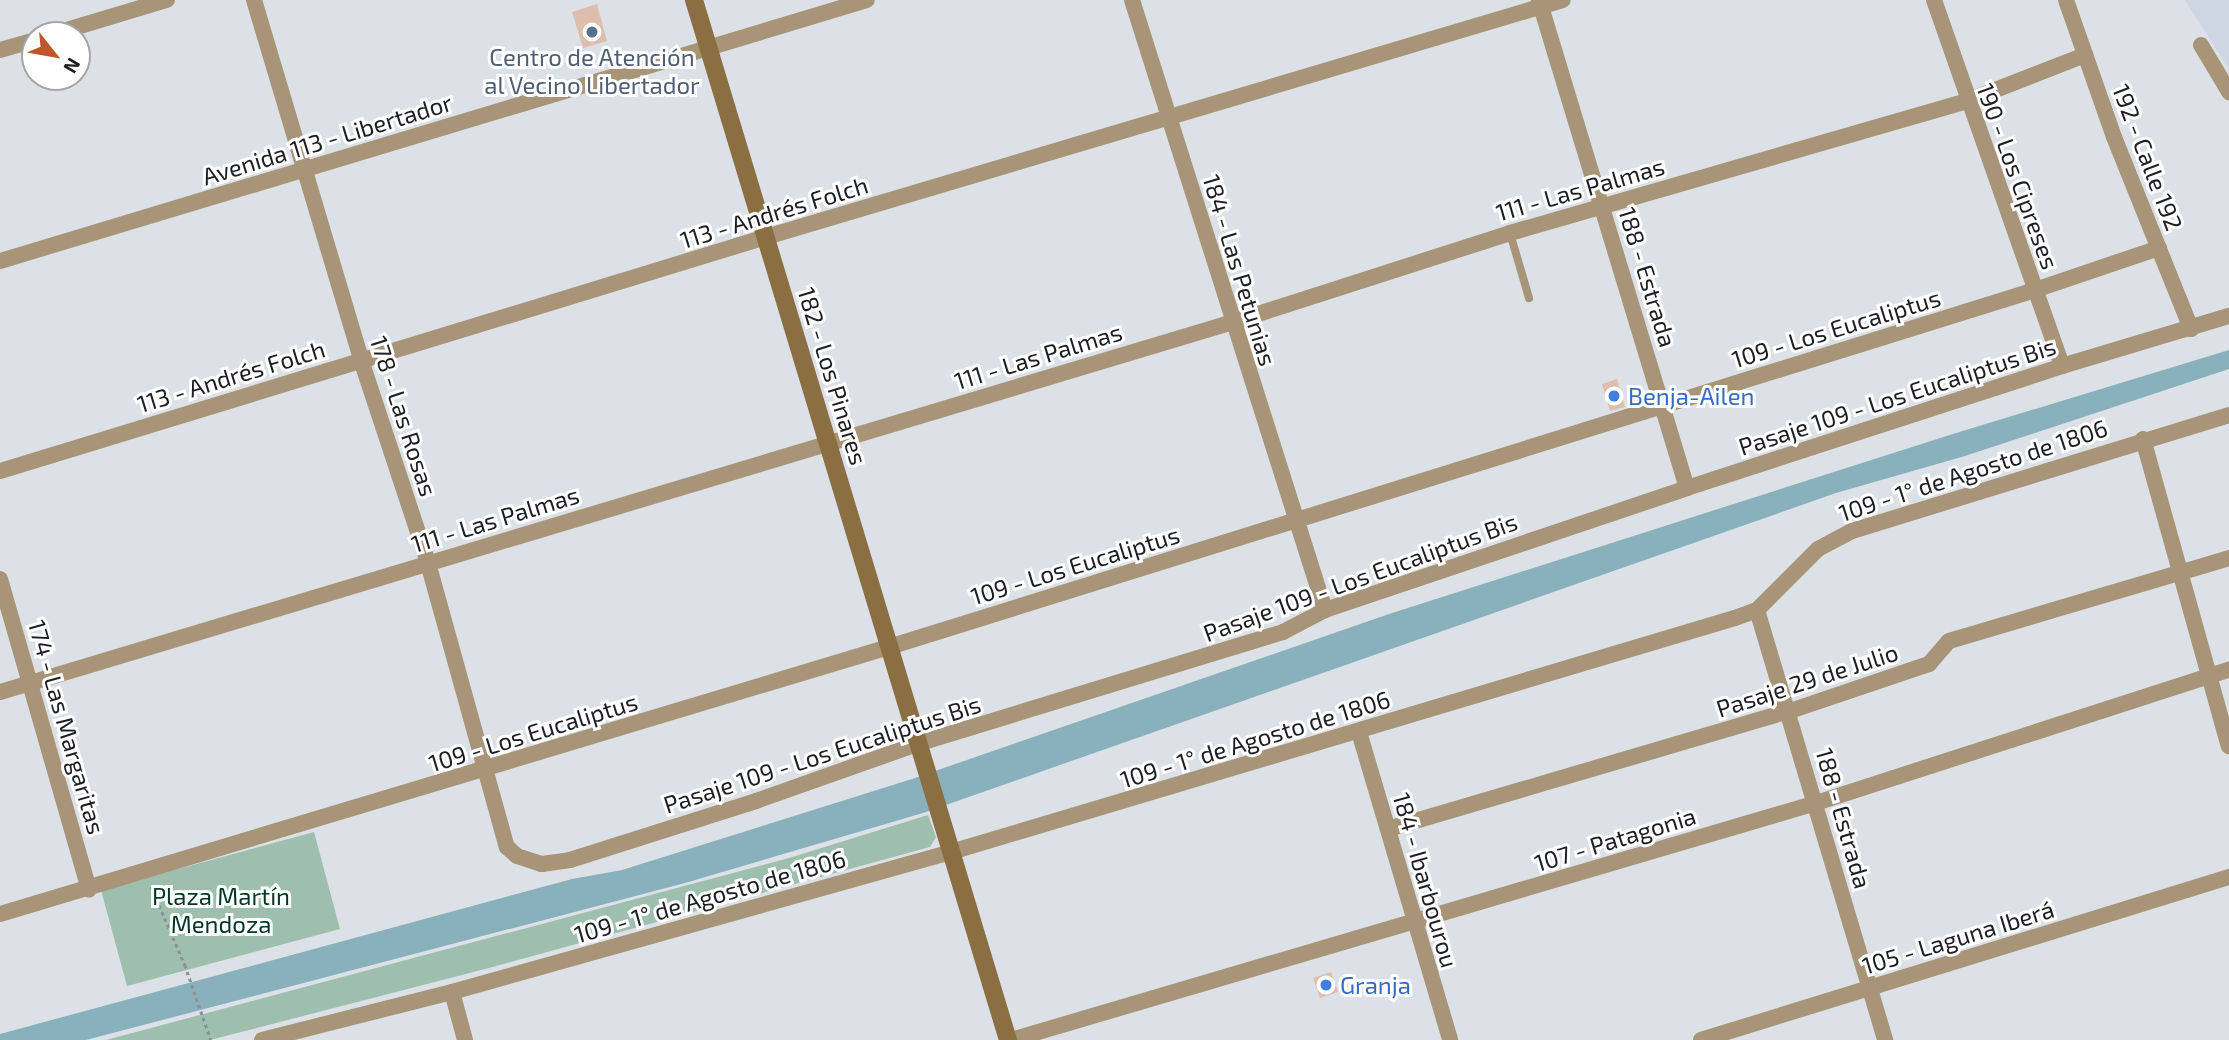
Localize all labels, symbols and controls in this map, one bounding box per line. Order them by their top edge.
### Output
north arrow [21,21,91,91]
marker: Centro de Atención al Vecino Libertador [584,24,600,40]
place label: Centro de Atención al Vecino Libertador [484,43,700,99]
text: N [59,54,86,78]
street label: 190 - Los Cipreses [1971,79,2065,273]
street label: 192 - Calle 192 [2107,80,2189,234]
street label: Avenida 113 - Libertador [199,87,455,191]
street label: 111 - Las Palmas [1492,151,1668,227]
street label: 113 - Andrés Folch [676,170,872,254]
street label: 184 - Las Petunias [1197,171,1283,369]
street label: 188 - Estrada [1613,204,1683,350]
street label: 109 - Los Eucaliptus [1728,283,1944,373]
street label: 182 - Los Pinares [792,284,874,468]
street label: 111 - Las Palmas [951,317,1125,395]
street label: Pasaje 109 - Los Eucaliptus Bis [1735,331,2059,461]
street label: 178 - Las Rosas [365,332,443,500]
street label: 113 - Andrés Folch [133,334,329,418]
place label: Benja-Ailen [1628,382,1755,410]
marker: Benja-Ailen [1606,388,1622,404]
street label: 109 - 1° de Agosto de 1806 [1835,413,2111,527]
street label: 111 - Las Palmas [408,480,582,558]
street label: Pasaje 109 - Los Eucaliptus Bis [1199,507,1521,647]
street label: 109 - Los Eucaliptus [967,520,1183,610]
street label: 174 - Las Margaritas [23,617,111,837]
street label: Pasaje 29 de Julio [1712,637,1902,723]
street label: 109 - 1° de Agosto de 1806 [1116,684,1394,794]
street label: 109 - Los Eucaliptus [425,687,641,777]
street label: Pasaje 109 - Los Eucaliptus Bis [660,689,984,819]
street label: 188 - Estrada [1810,744,1878,892]
street label: 184 - Ibarbourou [1387,789,1465,971]
street label: 107 - Patagonia [1531,801,1699,877]
street label: 109 - 1° de Agosto de 1806 [571,843,849,949]
park label: Plaza Martín Mendoza [152,882,290,938]
street label: 105 - Laguna Iberá [1859,894,2057,980]
place label: Granja [1340,971,1411,999]
marker: Granja [1318,977,1334,993]

